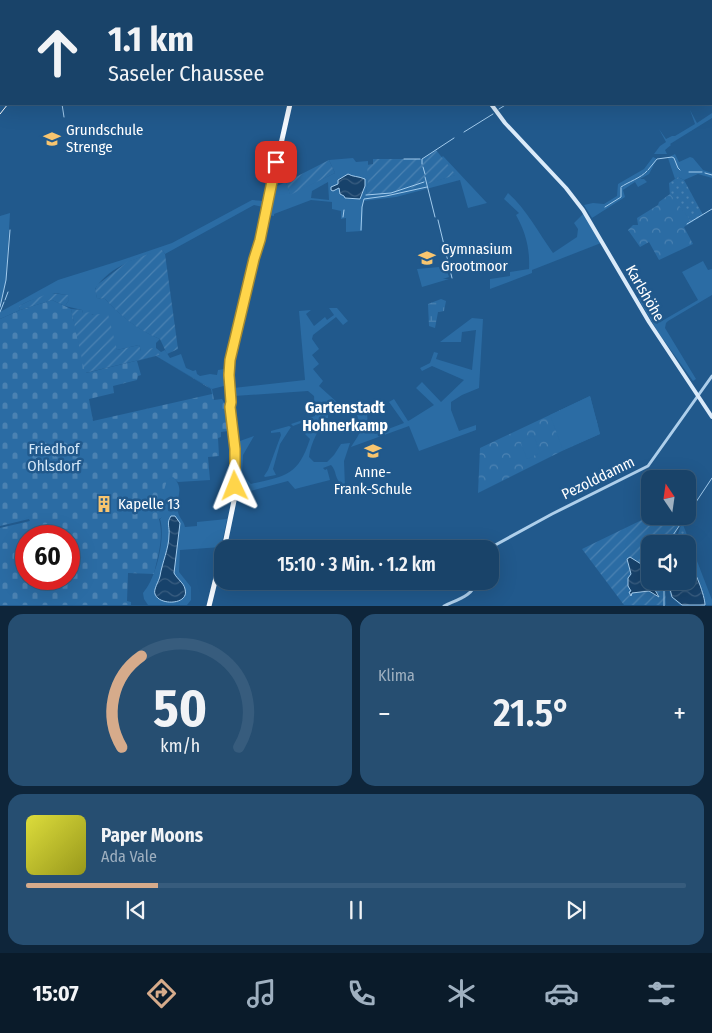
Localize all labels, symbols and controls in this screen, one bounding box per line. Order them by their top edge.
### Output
text: 1.1 km [108,18,194,60]
icon: ahead [25,20,90,85]
text: Saseler Chaussee [108,60,264,87]
place label: Grundschule Strenge [66,121,144,156]
school or university icon: Grundschule Strenge [42,129,62,149]
pin [255,141,297,183]
icon: arrive [262,148,290,176]
place label: Gymnasium Grootmoor [441,240,513,275]
school or university icon: Gymnasium Grootmoor [417,248,437,268]
street label: Karlshöhe [622,262,668,324]
district label: Gartenstadt Hohnerkamp [302,398,388,435]
park label: Friedhof Ohlsdorf [27,440,82,475]
school or university icon: Anne- Frank-Schule [363,441,383,461]
street label: Pezolddamm [559,453,637,503]
position arrow [208,459,260,511]
place label: Anne- Frank-Schule [334,463,412,498]
north arrow [641,470,696,525]
map controls [641,470,696,590]
building icon: Kapelle 13 [94,494,114,514]
place label: Kapelle 13 [118,495,180,513]
speed limit sign: 60 [15,525,80,590]
button: sound [641,535,696,590]
text: 15:10 · 3 Min. · 1.2 km [277,553,436,576]
text: Klima [378,666,415,685]
text: 50 [153,677,207,740]
text: 21.5° [493,690,571,736]
text: − [378,697,391,730]
text: + [673,697,686,730]
text: km/h [160,735,200,757]
text: Paper Moons [101,824,203,847]
text: Ada Vale [101,847,157,866]
icon: previous [122,896,150,924]
icon: pause [342,896,370,924]
icon: next [562,896,590,924]
icon: directions [144,976,179,1011]
icon: music [244,976,279,1011]
icon: phone [344,976,379,1011]
icon: climate [444,976,479,1011]
icon: car [544,976,579,1011]
icon: filters [644,976,679,1011]
text: 15:07 [33,980,79,1007]

